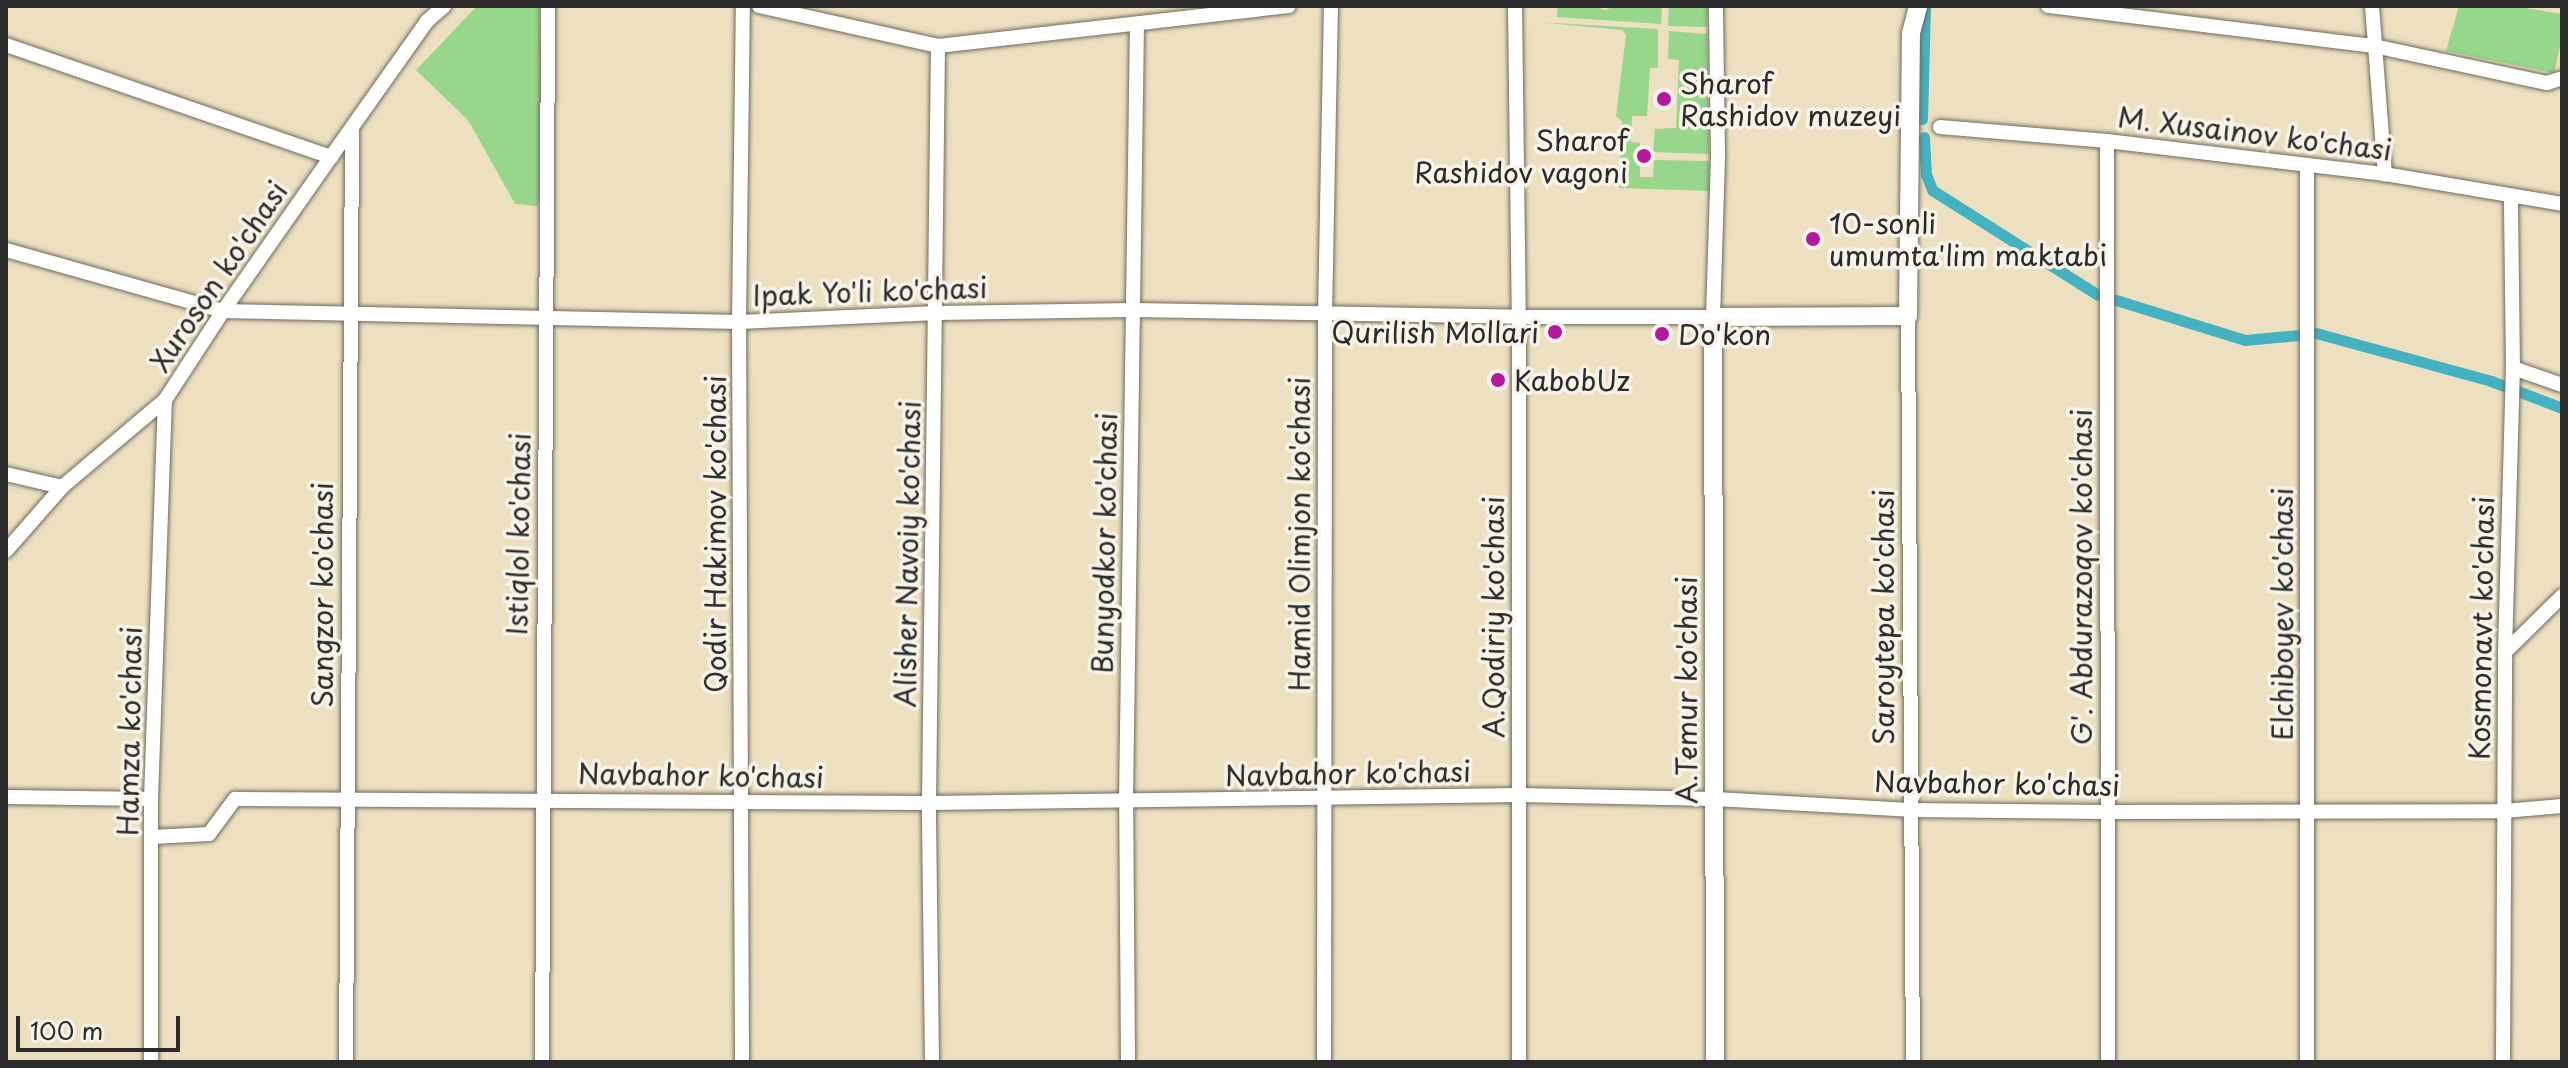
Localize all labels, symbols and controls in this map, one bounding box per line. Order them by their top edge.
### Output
place label: Sharof Rashidov muzeyi [1680,66,1901,132]
marker: Sharof Rashidov muzeyi [1655,90,1673,108]
street label: M. Xusainov ko'chasi [2116,100,2394,166]
place label: Sharof Rashidov vagoni [1412,123,1628,189]
marker: Sharof Rashidov vagoni [1635,147,1653,165]
street label: Xuroson ko'chasi [142,175,294,377]
place label: 10-sonli umumta'lim maktabi [1829,206,2108,272]
marker: 10-sonli umumta'lim maktabi [1804,230,1822,248]
street label: Ipak Yo'li ko'chasi [751,270,989,312]
place label: Qurilish Mollari [1331,315,1539,349]
place label: Do'kon [1678,317,1771,351]
marker: Qurilish Mollari [1546,323,1564,341]
marker: Do'kon [1653,325,1671,343]
place label: KabobUz [1514,363,1630,397]
marker: KabobUz [1489,371,1507,389]
street label: Qodir Hakimov ko'chasi [698,375,732,693]
street label: Hamid Olimjon ko'chasi [1282,377,1316,691]
street label: Alisher Navoiy ko'chasi [887,398,927,710]
street label: G'. Abdurazoqov ko'chasi [2064,409,2098,745]
street label: Bunyodkor ko'chasi [1085,412,1123,674]
street label: Istiqlol ko'chasi [499,432,537,636]
street label: Sangzor ko'chasi [305,482,339,708]
street label: Elchiboyev ko'chasi [2265,488,2299,740]
street label: Saroytepa ko'chasi [1866,489,1900,745]
street label: A.Qodiriy ko'chasi [1476,496,1510,738]
street label: Kosmonavt ko'chasi [2462,496,2500,760]
street label: A.Temur ko'chasi [1669,576,1703,804]
street label: Hamza ko'chasi [110,626,148,836]
street label: Navbahor ko'chasi [1224,754,1472,792]
street label: Navbahor ko'chasi [577,756,825,794]
street label: Navbahor ko'chasi [1873,764,2121,802]
scale bar [20,1000,184,1050]
text: 100 m [30,1012,103,1048]

